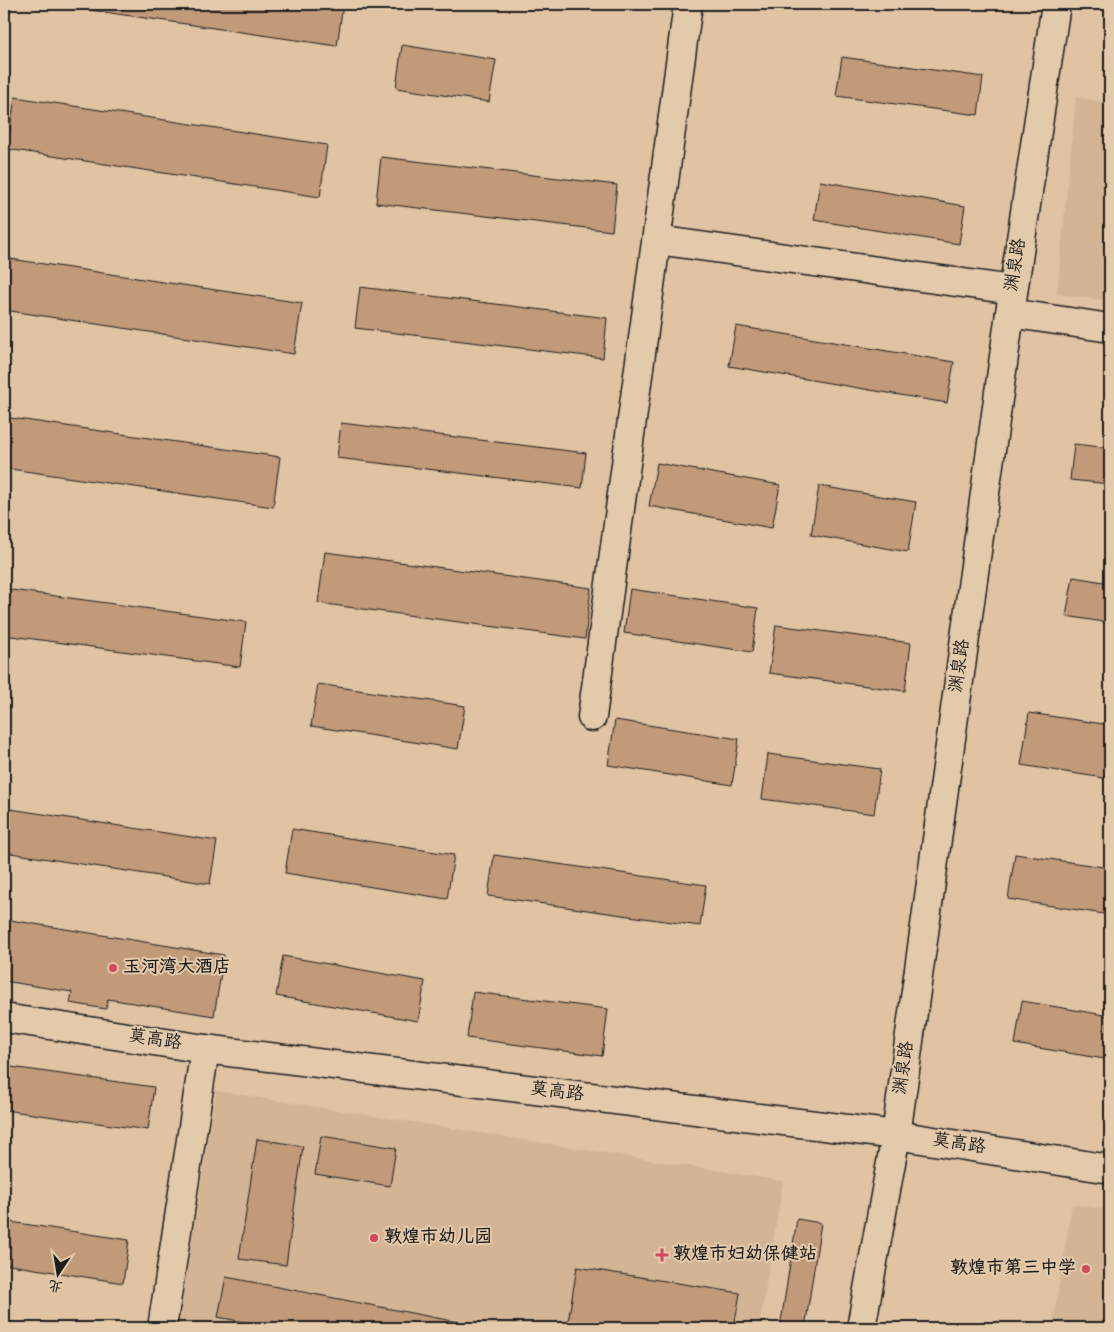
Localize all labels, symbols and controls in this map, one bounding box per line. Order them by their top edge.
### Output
street label: 渊泉路 [1001,237,1032,293]
street label: 渊泉路 [946,638,975,694]
place label: 玉河湾大酒店 [123,957,231,979]
marker: 玉河湾大酒店 [107,962,119,974]
street label: 莫高路 [127,1025,183,1056]
street label: 渊泉路 [890,1040,919,1096]
street label: 莫高路 [529,1078,585,1107]
street label: 莫高路 [931,1129,987,1160]
place label: 敦煌市幼儿园 [384,1227,492,1249]
marker: 敦煌市幼儿园 [368,1232,380,1244]
place label: 敦煌市妇幼保健站 [673,1244,817,1266]
marker: 敦煌市妇幼保健站 [655,1248,669,1262]
north arrow [32,1250,82,1300]
place label: 敦煌市第三中学 [950,1257,1076,1280]
marker: 敦煌市第三中学 [1080,1263,1092,1275]
text: 北 [47,1275,64,1294]

